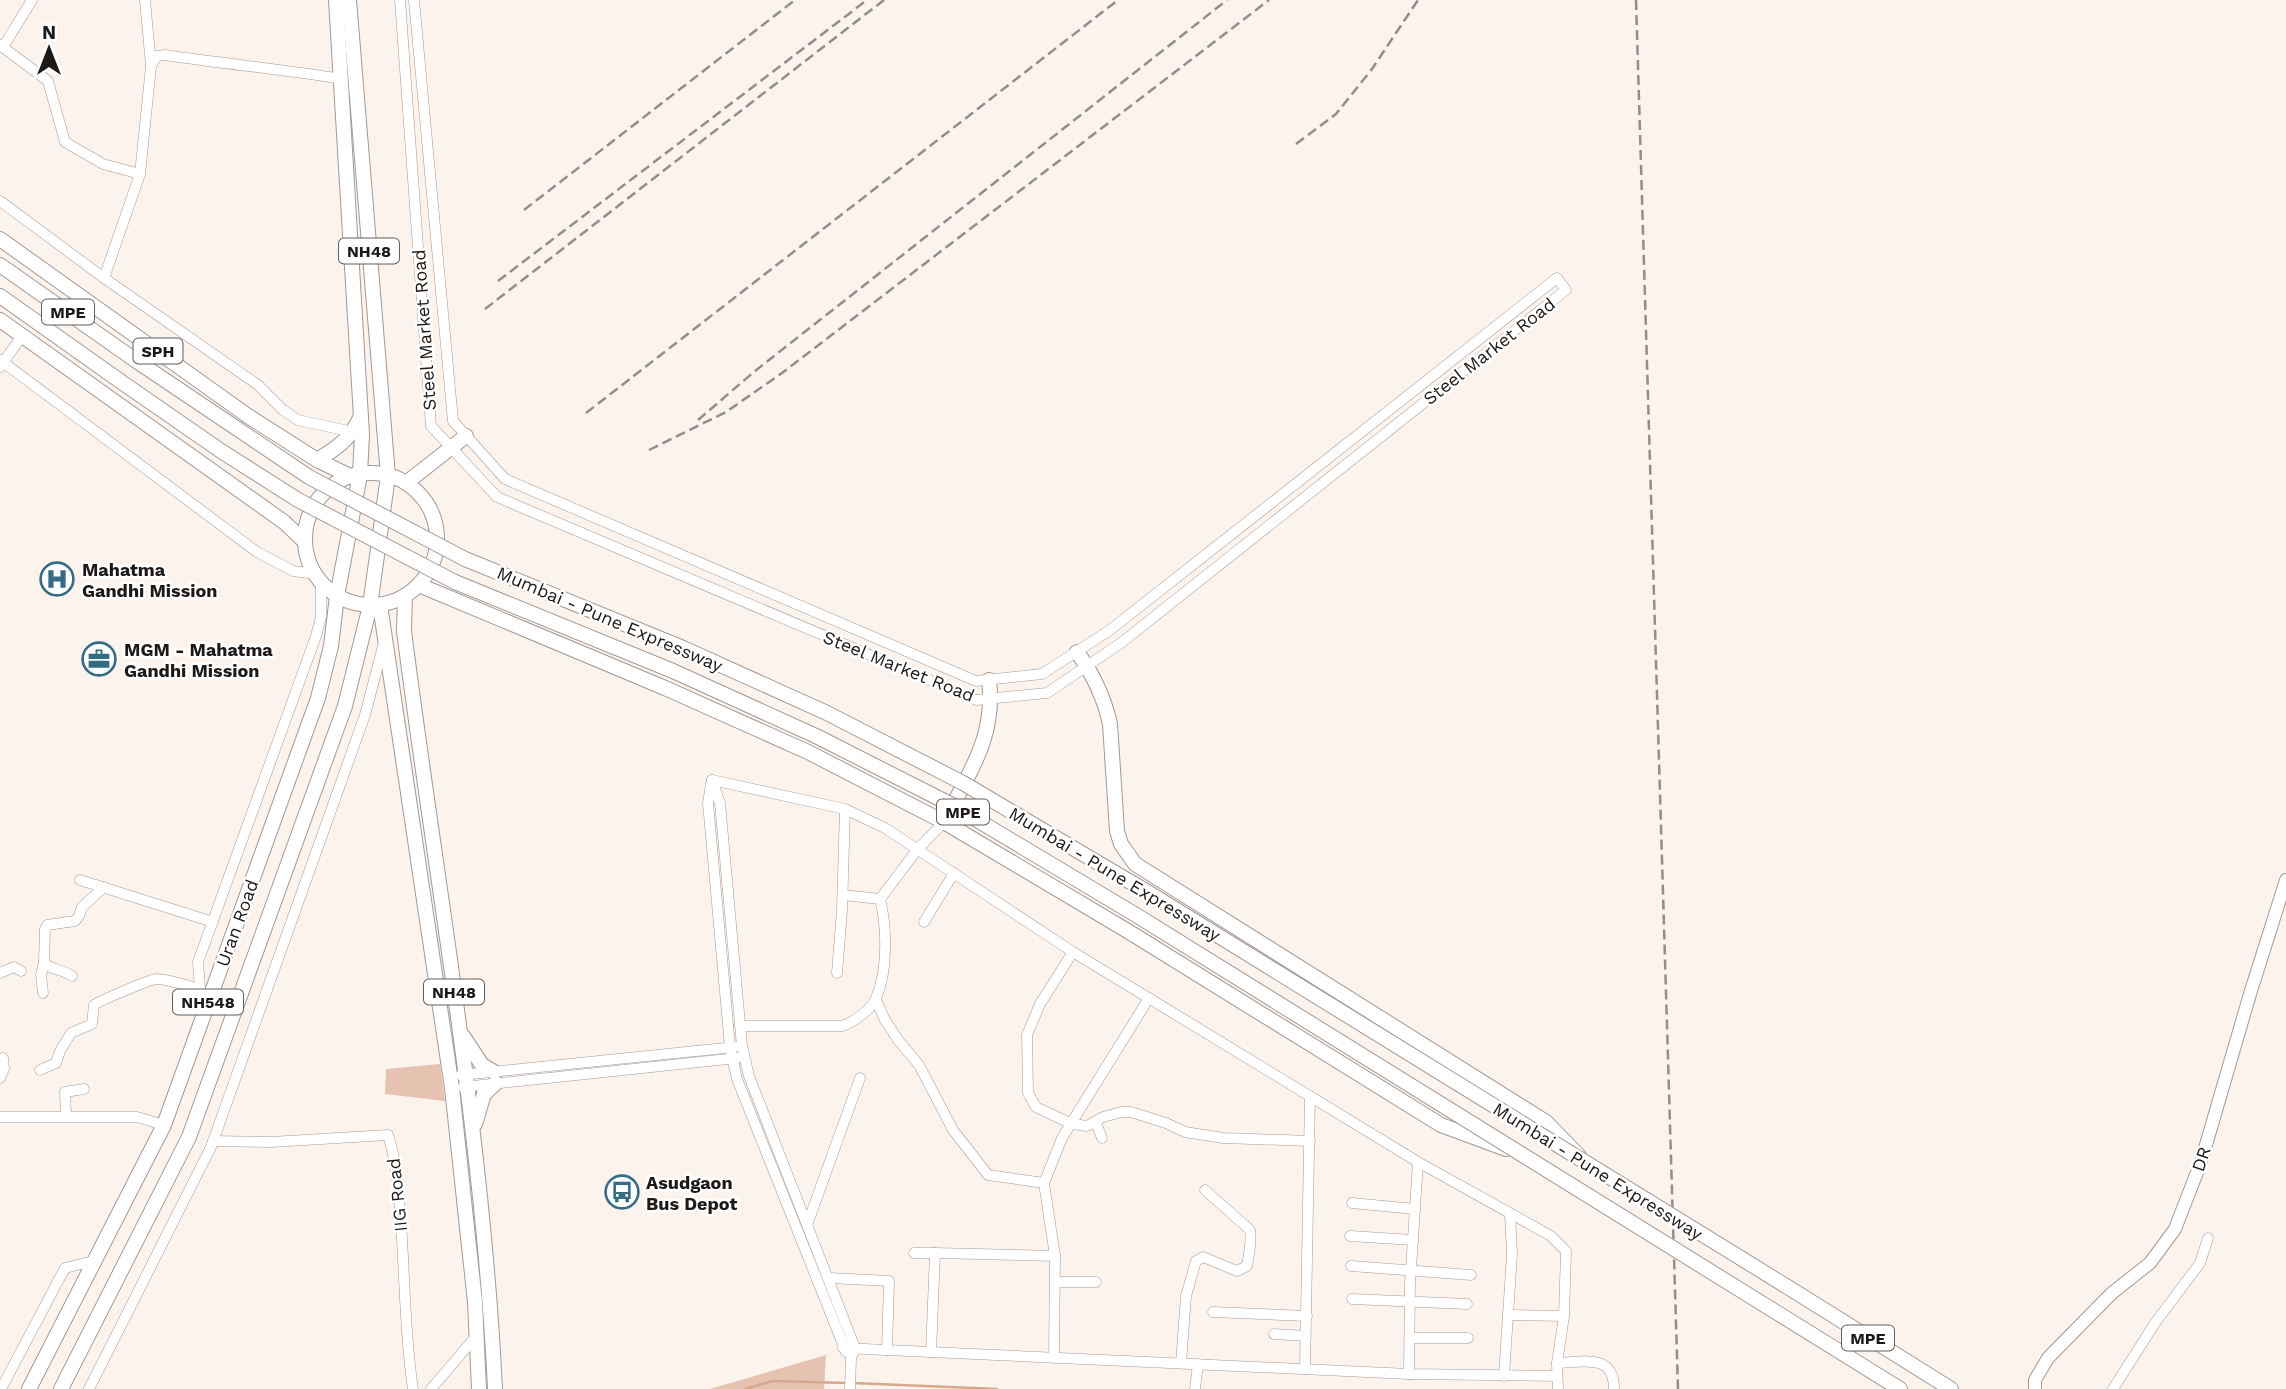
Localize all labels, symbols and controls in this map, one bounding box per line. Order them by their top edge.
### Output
north arrow [14,14,84,84]
text: N [42,21,56,44]
road number: NH48 [339,238,399,264]
street label: Steel Market Road [408,249,440,411]
street label: Steel Market Road [1419,293,1559,409]
road number: MPE [42,300,94,324]
road number: SPH [134,338,182,364]
place label: Mahatma Gandhi Mission [82,559,217,601]
hospital icon: Mahatma Gandhi Mission [38,560,76,598]
street label: Mumbai - Pune Expressway [494,562,727,676]
street label: Steel Market Road [820,626,978,706]
place label: MGM - Mahatma Gandhi Mission [124,639,273,681]
office icon: MGM - Mahatma Gandhi Mission [80,640,118,678]
road number: MPE [937,800,989,824]
street label: Mumbai - Pune Expressway [1005,802,1225,946]
street label: Uran Road [212,877,262,969]
road number: NH48 [424,980,484,1004]
road number: NH548 [173,990,243,1014]
street label: Mumbai - Pune Expressway [1489,1098,1707,1245]
street label: DR [2187,1144,2215,1174]
street label: IIG Road [383,1157,411,1233]
place label: Asudgaon Bus Depot [646,1172,738,1214]
bus stop icon: Asudgaon Bus Depot [603,1173,641,1211]
road number: MPE [1842,1326,1894,1350]

